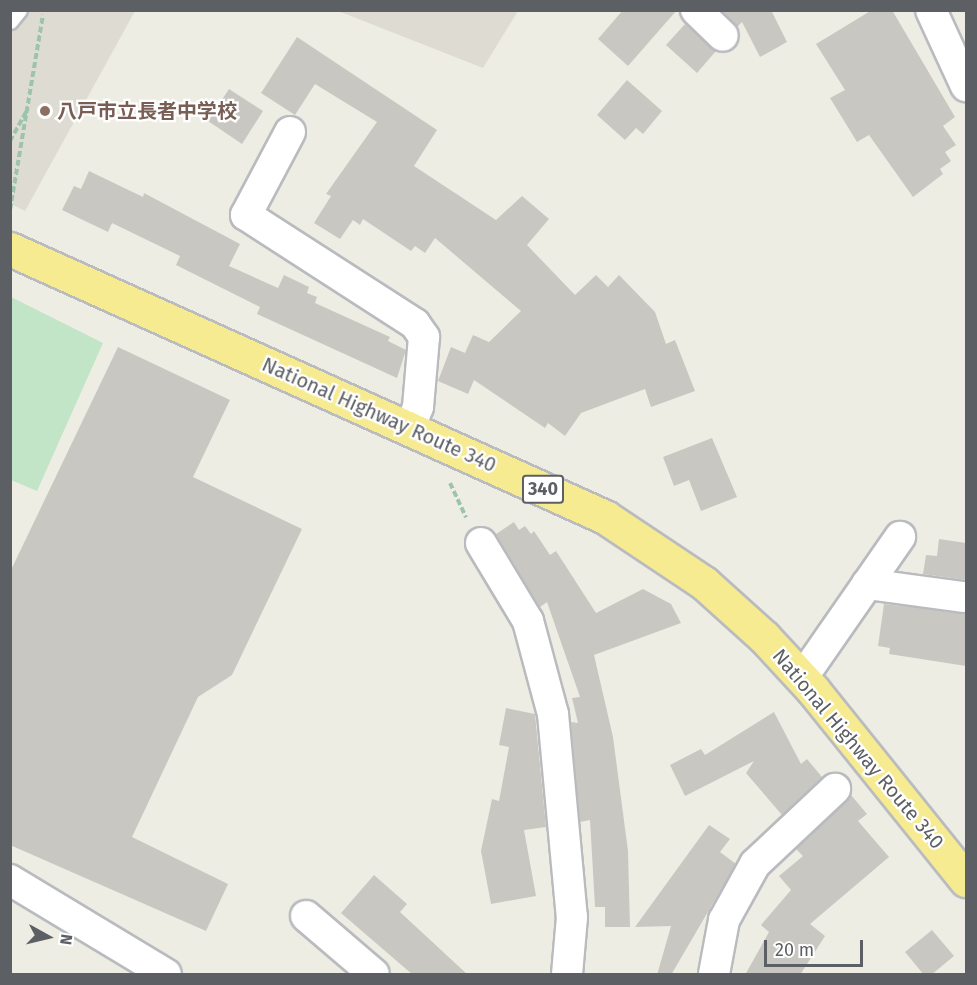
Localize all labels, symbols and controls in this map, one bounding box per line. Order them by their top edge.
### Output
place label: 八戸市立長者中学校 [57,99,237,123]
marker: 八戸市立長者中学校 [38,104,52,118]
street label: National Highway Route 340 [258,352,500,478]
road number: 340 [520,474,566,504]
street label: National Highway Route 340 [767,644,949,854]
north arrow [18,907,78,967]
scale bar [767,928,866,966]
text: N [56,933,76,946]
text: 20 m [775,939,814,961]

